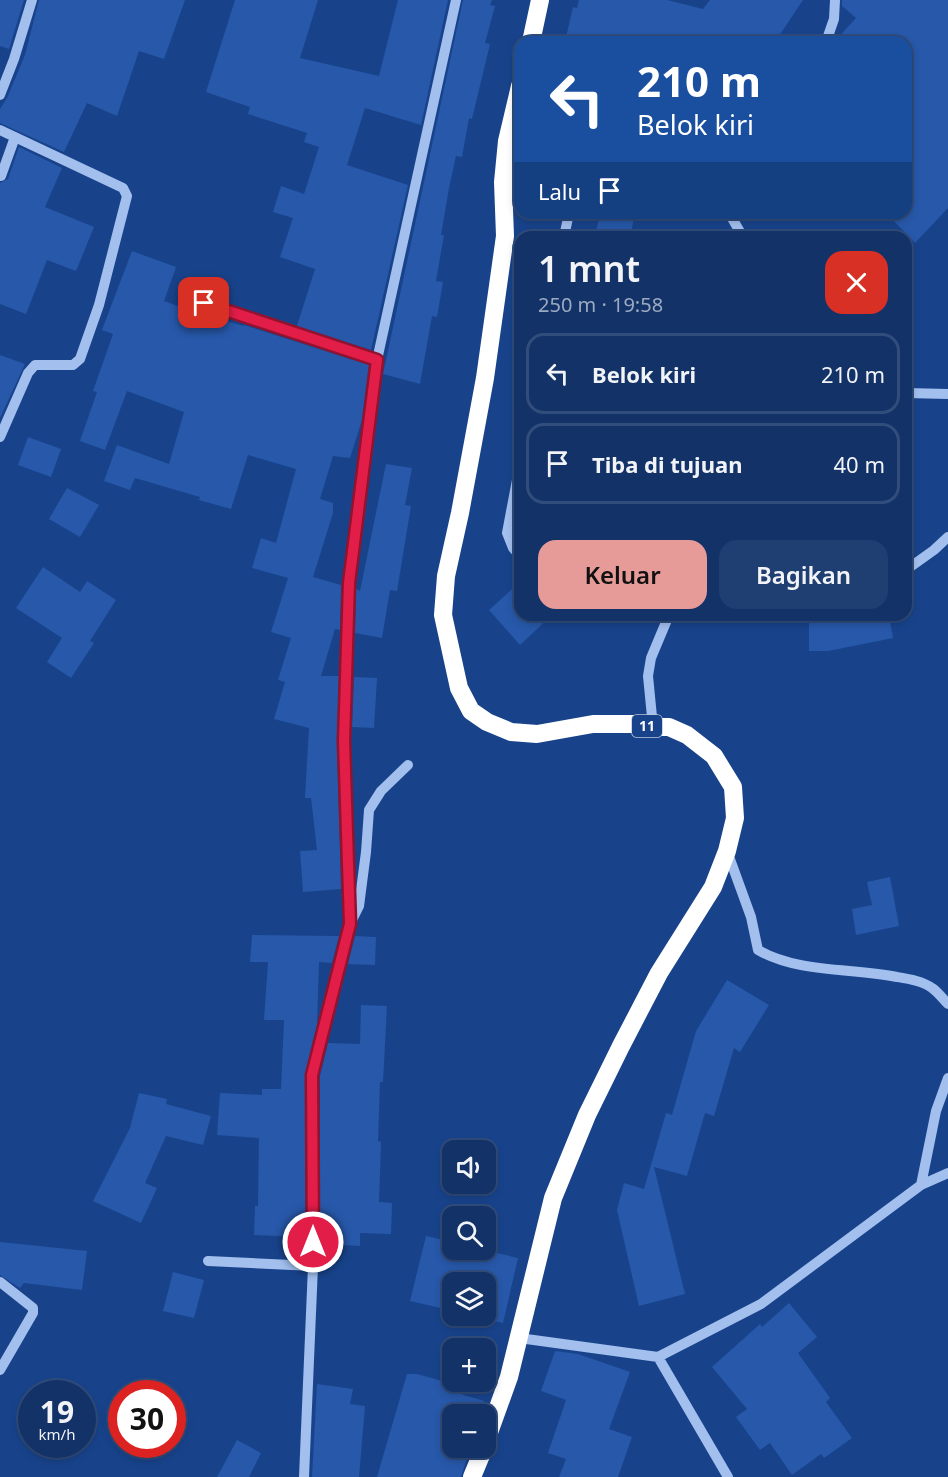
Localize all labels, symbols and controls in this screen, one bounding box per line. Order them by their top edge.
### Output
text: 210 m [637,52,761,109]
icon: left [538,60,616,138]
text: Belok kiri [637,106,754,143]
icon: arrive [593,174,626,207]
text: Lalu [538,176,581,206]
text: 1 mnt [538,244,640,293]
button: close [825,251,888,314]
pin [178,277,229,328]
icon: arrive [187,286,220,319]
text: 250 m · 19:58 [538,291,663,318]
icon: left [541,357,574,390]
text: Belok kiri [592,359,696,389]
text: 210 m [821,359,885,389]
icon: arrive [541,447,574,480]
text: Tiba di tujuan [592,449,742,479]
text: 40 m [834,449,885,479]
button: Keluar [538,540,707,609]
button: Bagikan [719,540,888,609]
road number: 11 [632,715,662,737]
map controls [442,1140,496,1458]
button: sound [442,1140,496,1194]
button: search [442,1206,496,1260]
position arrow [281,1210,345,1274]
button: layers [442,1272,496,1326]
button: + [442,1338,496,1392]
speed limit sign: 30 [108,1380,186,1458]
text: 19 [40,1391,74,1432]
button: − [442,1404,496,1458]
text: km/h [39,1424,75,1444]

